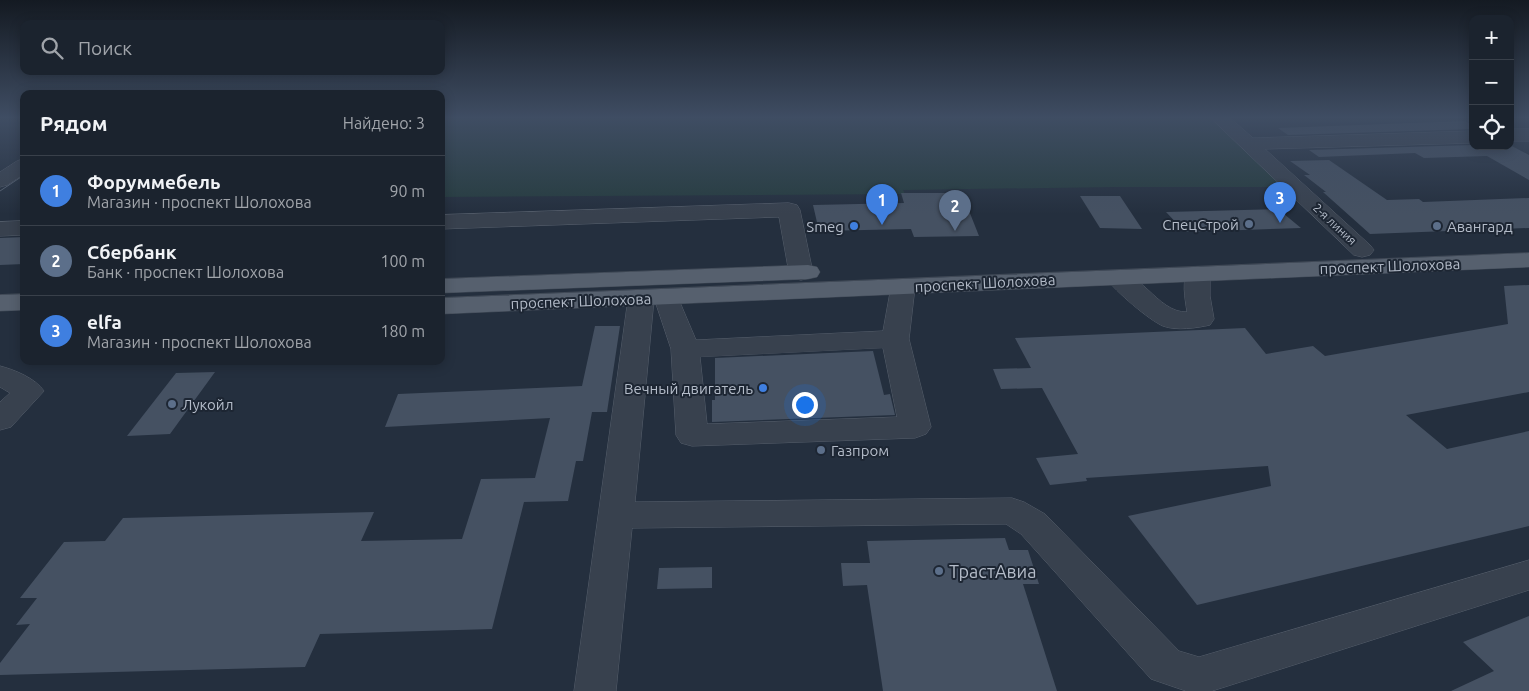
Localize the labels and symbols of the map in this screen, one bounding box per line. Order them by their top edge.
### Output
pin: 3 [1264,182,1296,223]
pin: 1 [866,184,898,225]
pin: 2 [939,190,971,231]
street label: 2-я линия [1311,201,1359,247]
place label: СпецСтрой [1162,216,1239,233]
place label: Smeg [806,218,844,235]
marker: СпецСтрой [1243,218,1255,230]
place label: Авангард [1447,218,1513,235]
marker: Smeg [848,220,860,232]
marker: Авангард [1431,220,1443,232]
street label: проспект Шолохова [1319,255,1461,277]
street label: проспект Шолохова [914,271,1056,295]
street label: проспект Шолохова [510,290,652,312]
place label: Вечный двигатель [624,380,753,397]
marker: Вечный двигатель [757,382,769,394]
your location [792,392,818,418]
place label: Лукойл [182,396,233,413]
marker: Лукойл [166,398,178,410]
place label: Газпром [831,442,889,459]
marker: Газпром [815,444,827,456]
place label: ТрастАвиа [949,561,1036,581]
marker: ТрастАвиа [933,565,945,577]

